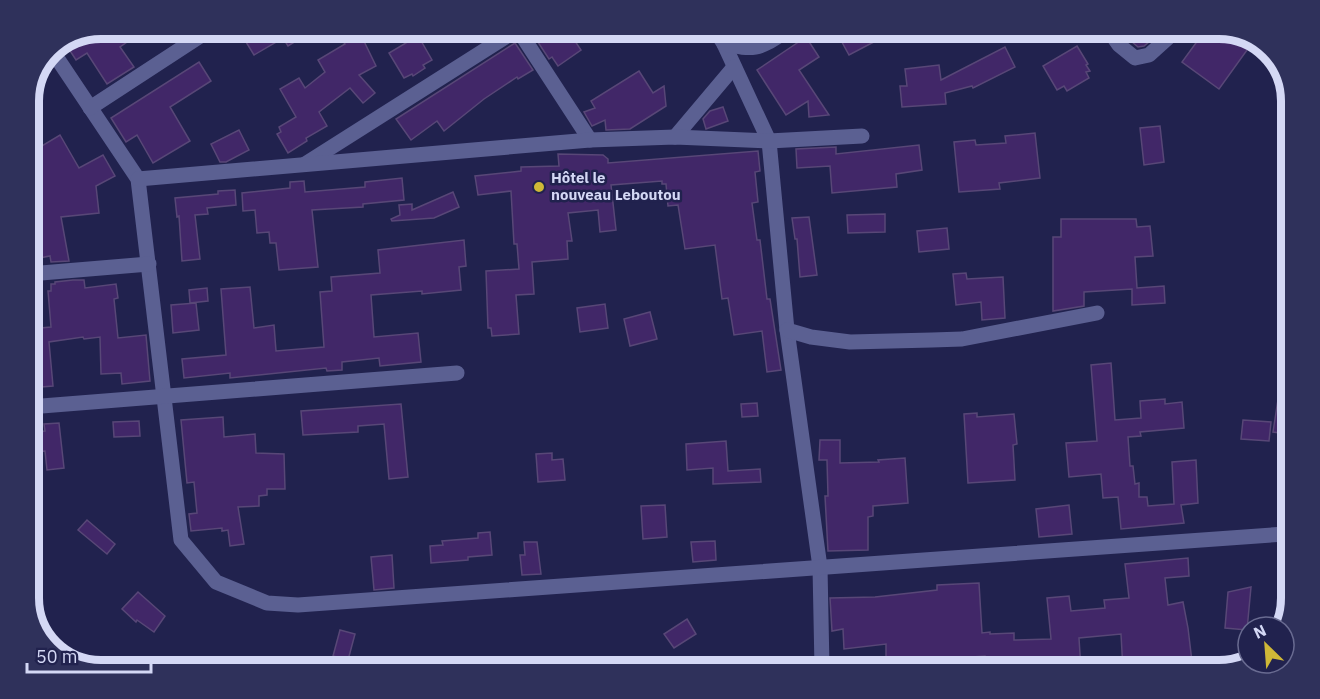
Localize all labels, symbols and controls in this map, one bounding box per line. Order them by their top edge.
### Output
place label: Hôtel le nouveau Leboutou [551,168,681,204]
marker: Hôtel le nouveau Leboutou [532,180,546,194]
north arrow [1236,615,1296,675]
text: N [1250,620,1269,643]
scale bar [27,636,152,674]
text: 50 m [36,645,78,668]

